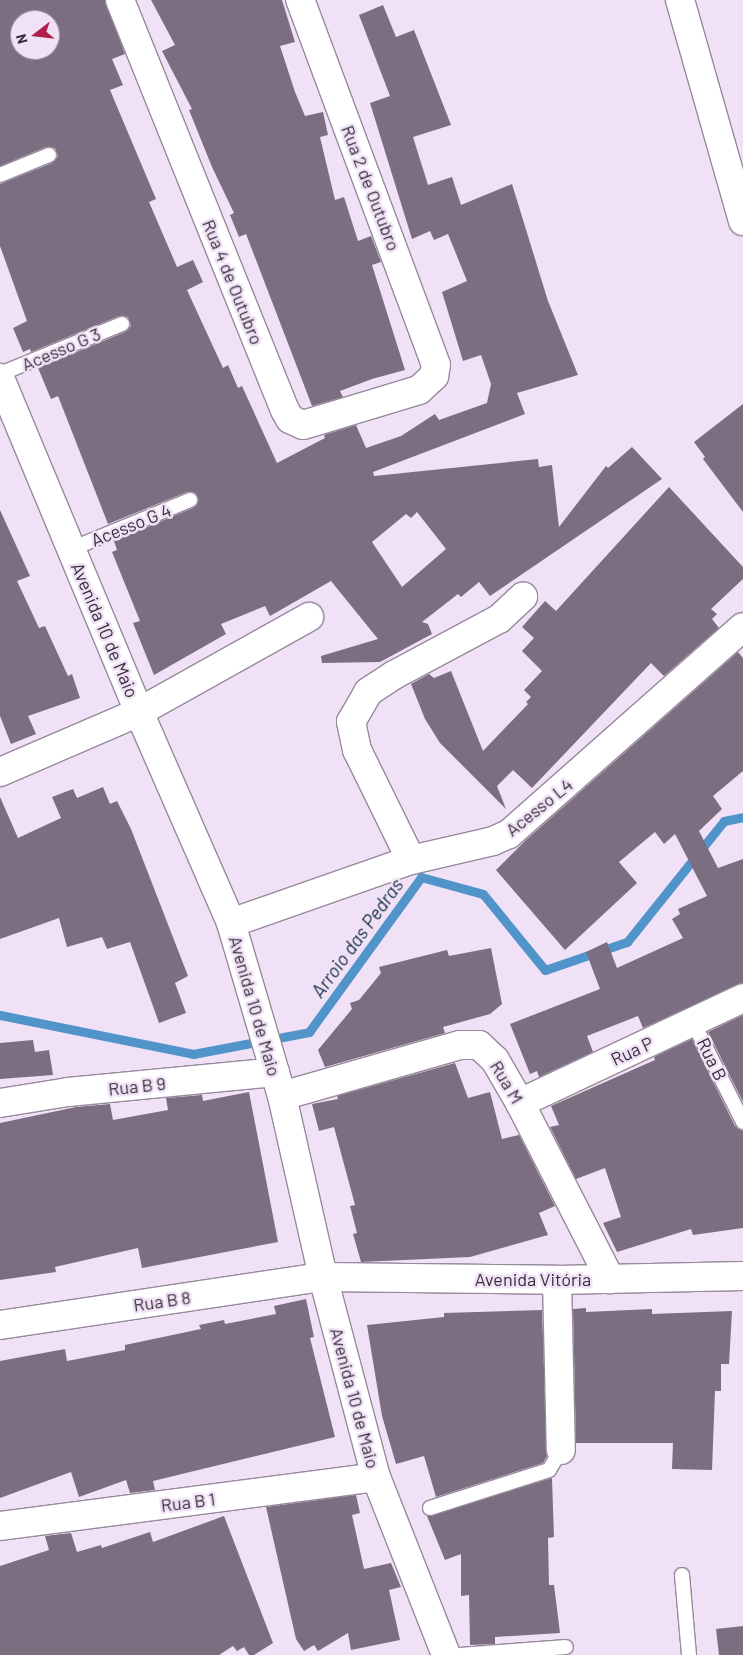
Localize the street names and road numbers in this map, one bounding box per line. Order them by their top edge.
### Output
street label: Rua 2 de Outubro [337,122,405,254]
street label: Rua 4 de Outubro [198,216,268,348]
street label: Acesso G 3 [18,323,104,375]
street label: Acesso G 4 [88,499,174,551]
street label: Avenida 10 de Maio [67,559,143,701]
street label: Acesso L4 [501,773,577,841]
street label: Avenida 10 de Maio [225,933,285,1079]
street label: Rua P [607,1032,657,1070]
street label: Rua B [692,1034,732,1084]
street label: Rua M [486,1057,528,1107]
street label: Rua B 9 [107,1072,167,1100]
street label: Avenida Vitória [475,1268,591,1290]
street label: Rua B 8 [132,1286,192,1316]
street label: Avenida 10 de Maio [326,1325,384,1471]
street label: Rua B 1 [160,1488,216,1516]

